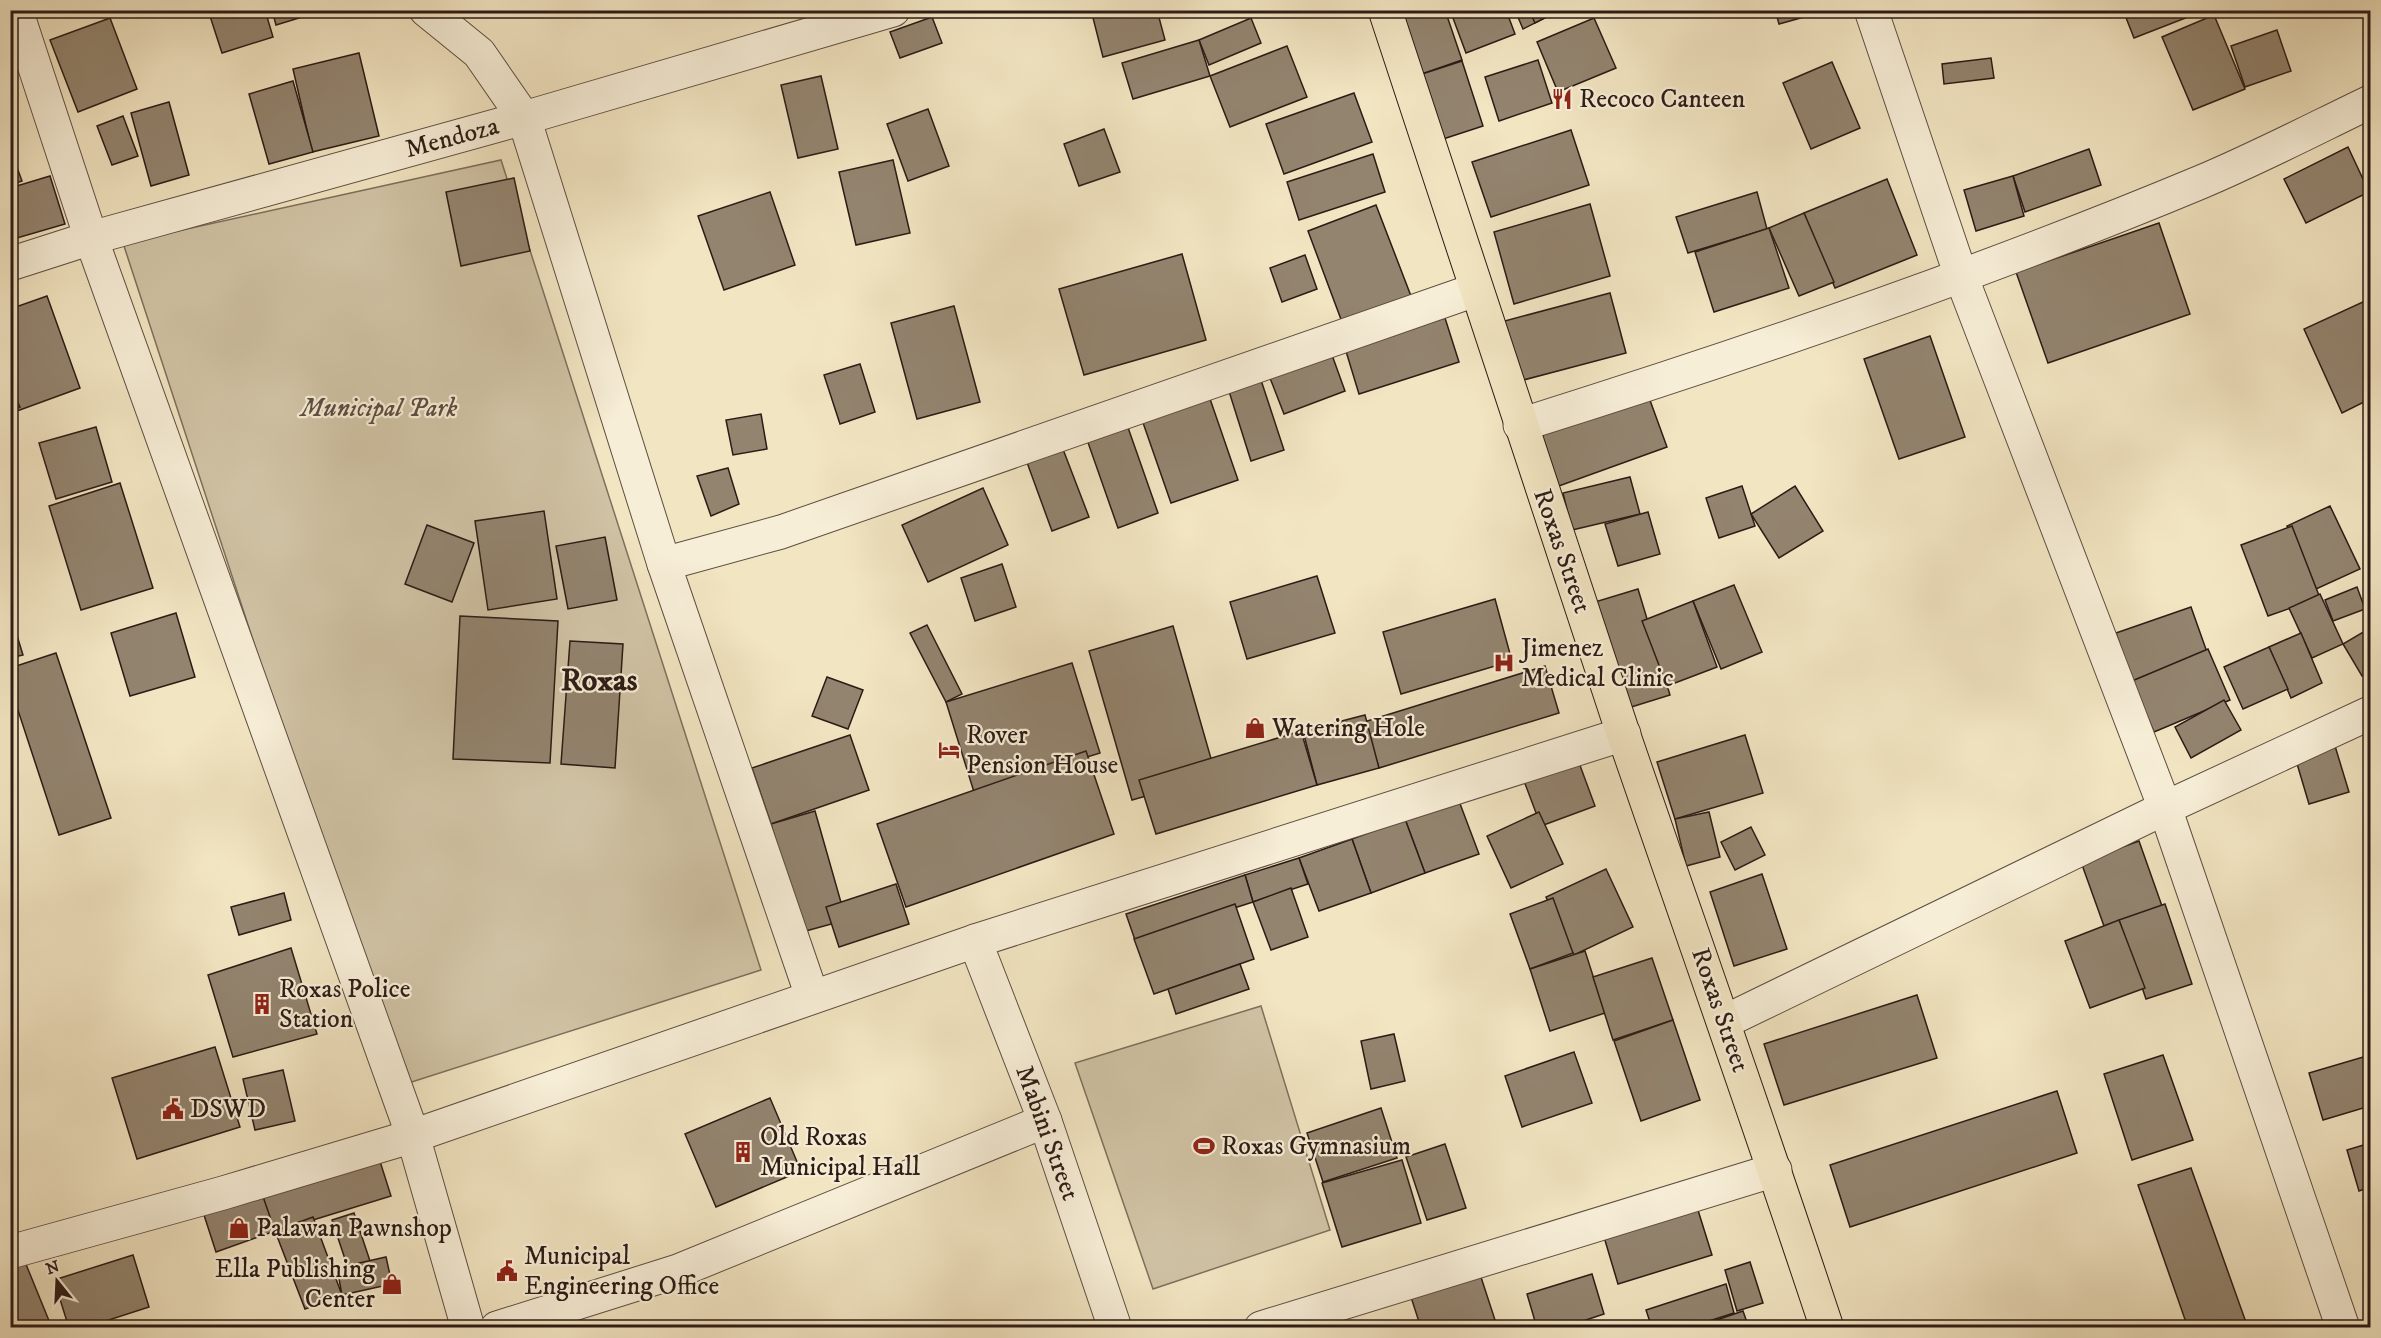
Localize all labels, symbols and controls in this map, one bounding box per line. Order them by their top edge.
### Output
place label: Recoco Canteen [1579,83,1746,116]
restaurant icon: Recoco Canteen [1550,87,1574,111]
street label: Mendoza [402,110,502,166]
park label: Municipal Park [299,392,458,425]
street label: Roxas Street [1525,484,1599,618]
place label: Jimenez Medical Clinic [1519,632,1674,695]
hospital icon: Jimenez Medical Clinic [1492,651,1516,675]
district label: Roxas [561,661,638,701]
place label: Watering Hole [1271,712,1425,745]
shop icon: Watering Hole [1243,716,1267,740]
place label: Rover Pension House [966,719,1118,782]
hotel icon: Rover Pension House [937,738,961,762]
street label: Roxas Street [1683,943,1757,1077]
place label: Roxas Police Station [279,973,411,1036]
building icon: Roxas Police Station [250,992,274,1016]
street label: Mabini Street [1007,1061,1087,1205]
place label: DSWD [190,1093,266,1126]
public building icon: DSWD [161,1097,185,1121]
place label: Old Roxas Municipal Hall [760,1121,920,1184]
place label: Roxas Gymnasium [1221,1130,1411,1163]
sports icon: Roxas Gymnasium [1192,1134,1216,1158]
building icon: Old Roxas Municipal Hall [731,1140,755,1164]
place label: Palawan Pawnshop [256,1212,452,1245]
shop icon: Palawan Pawnshop [227,1216,251,1240]
place label: Municipal Engineering Office [524,1240,719,1303]
north arrow [27,1251,87,1311]
place label: Ella Publishing Center [215,1253,375,1316]
text: N [43,1256,62,1279]
public building icon: Municipal Engineering Office [495,1259,519,1283]
shop icon: Ella Publishing Center [380,1272,404,1296]

